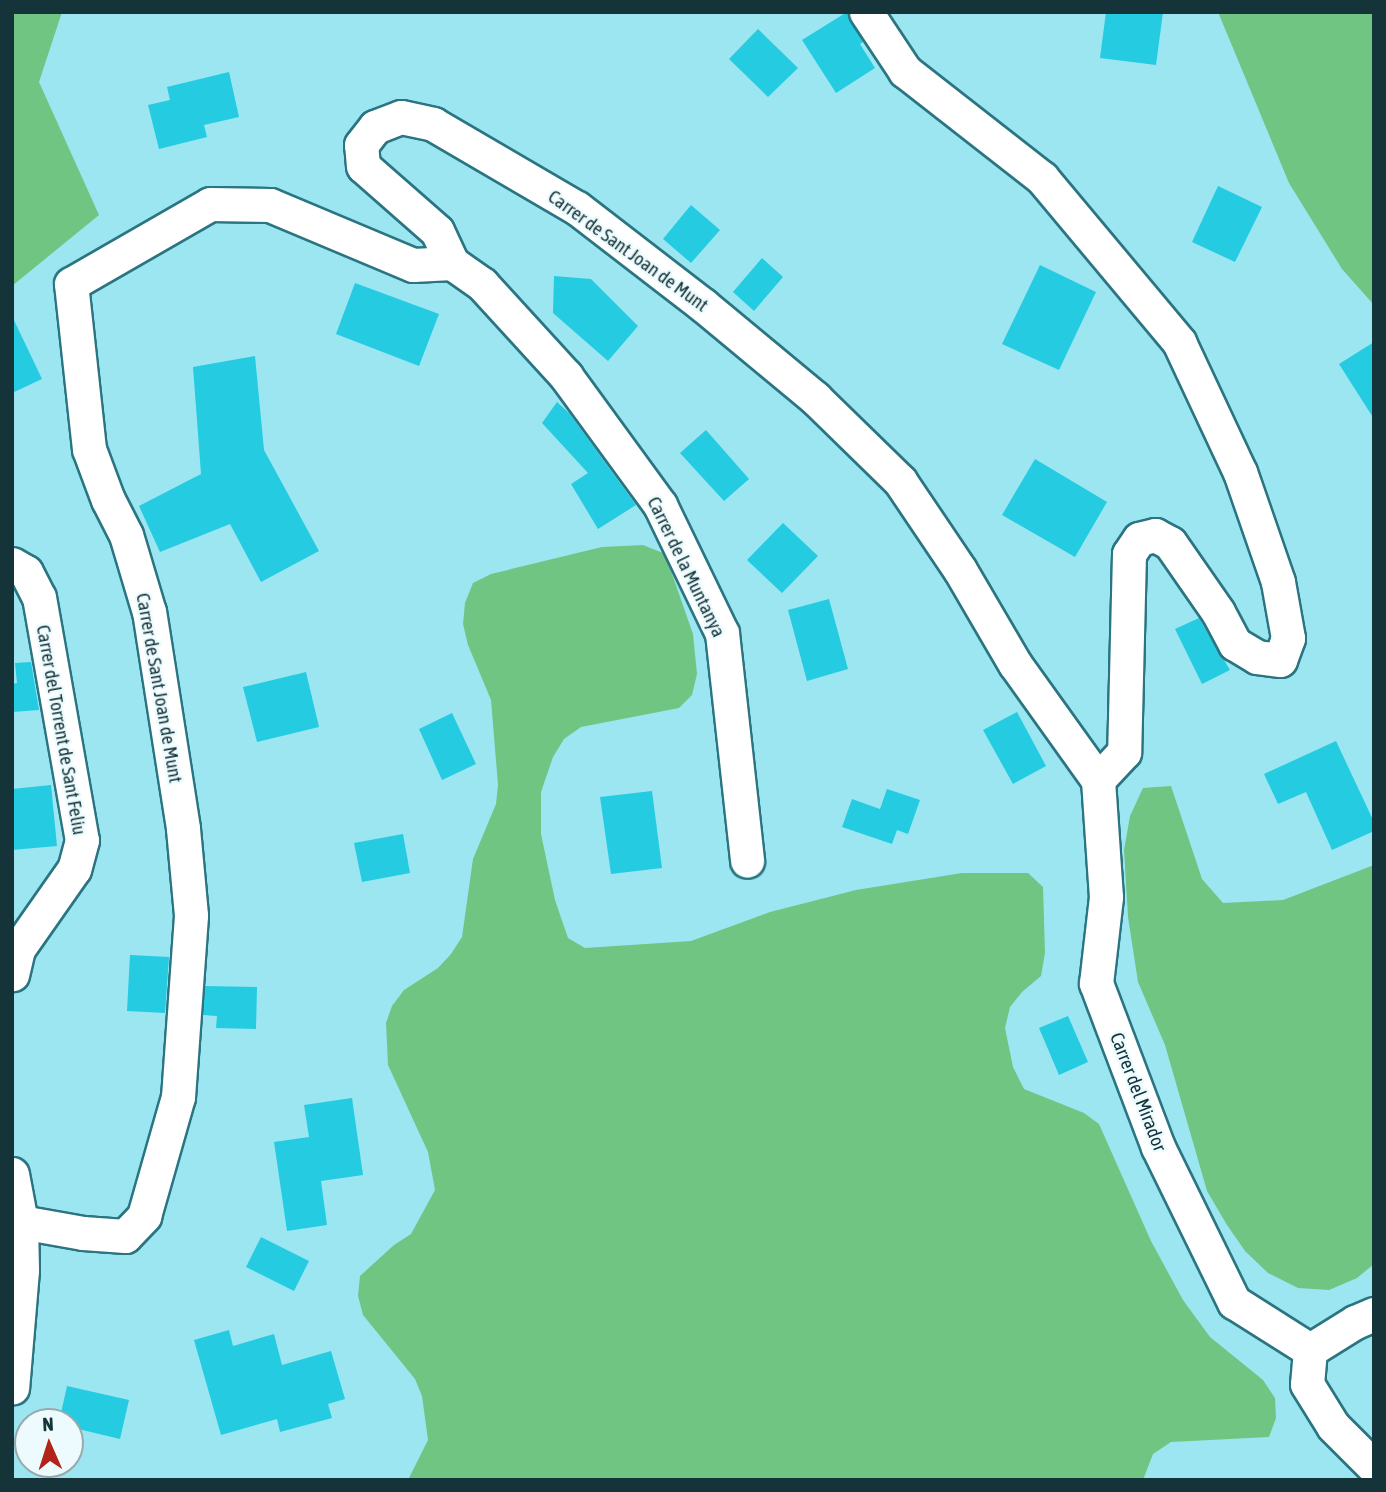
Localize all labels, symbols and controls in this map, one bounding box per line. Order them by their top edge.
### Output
street label: Carrer de Sant Joan de Munt [544,185,712,317]
street label: Carrer de la Muntanya [642,493,730,641]
street label: Carrer de Sant Joan de Munt [131,591,187,785]
street label: Carrer del Torrent de Sant Feliu [31,623,91,837]
street label: Carrer del Mirador [1105,1029,1171,1155]
north arrow [14,1408,84,1478]
text: N [42,1413,54,1435]

